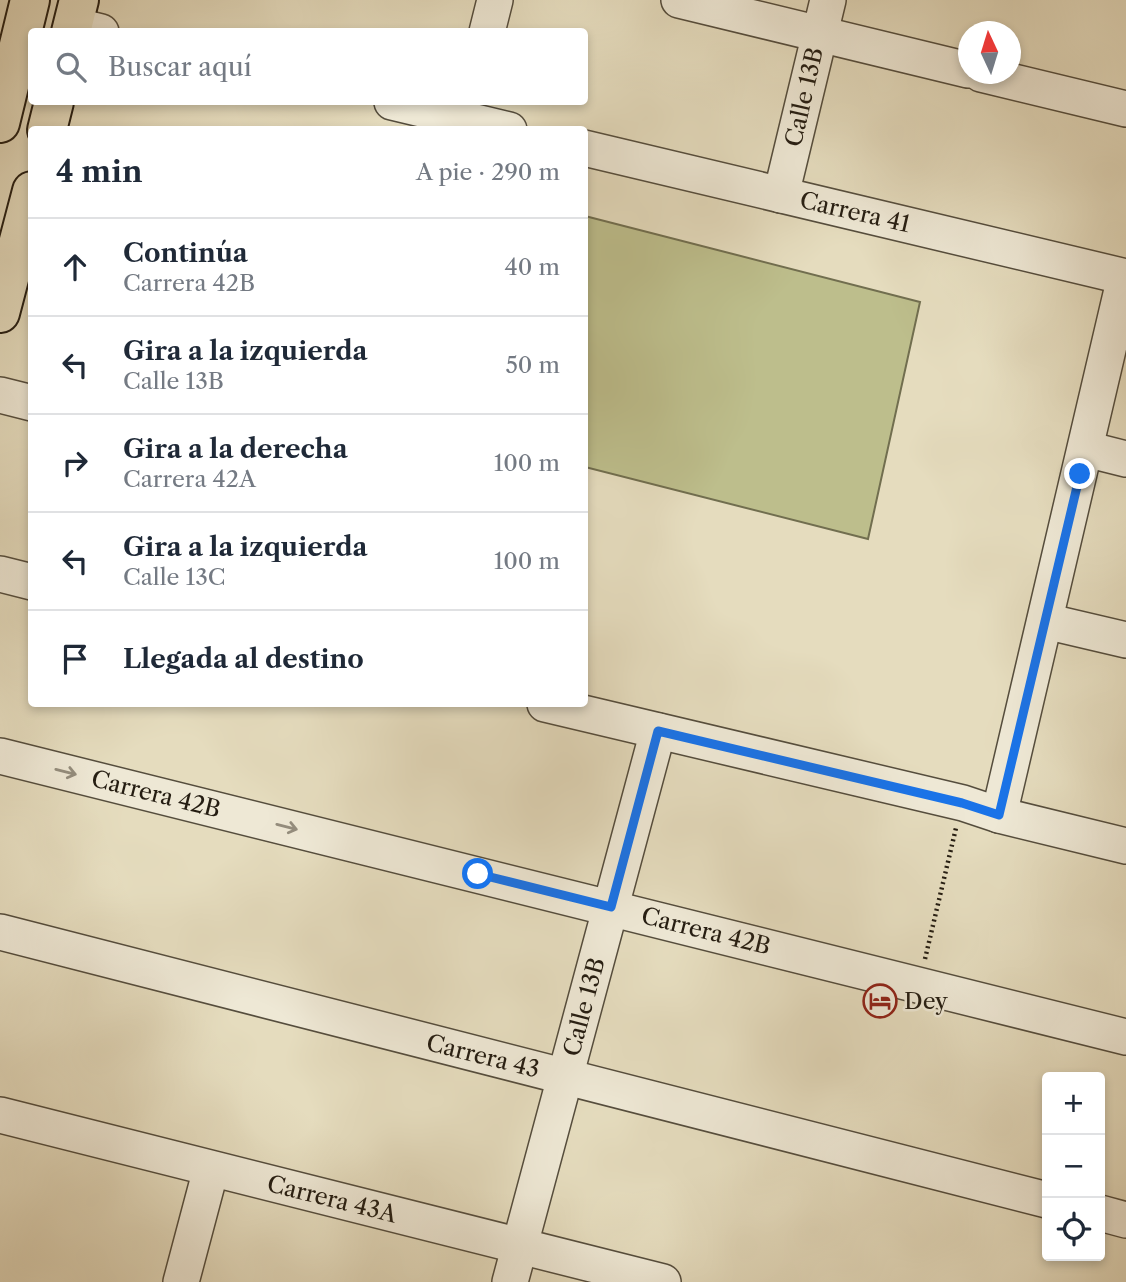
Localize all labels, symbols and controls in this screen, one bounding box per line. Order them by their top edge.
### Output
north arrow [958,21,1021,84]
search box [28,28,588,105]
street label: Calle 13B [779,45,829,149]
icon: search [52,48,90,86]
text: Buscar aquí [108,51,252,83]
text: 4 min [56,153,142,190]
text: A pie · 290 m [416,158,560,186]
street label: Carrera 41 [797,186,913,238]
text: Continúa [123,237,248,269]
icon: ahead [56,248,94,286]
text: 40 m [505,253,560,281]
text: Carrera 42B [123,269,255,297]
text: Gira a la izquierda [123,335,368,367]
icon: left [56,346,94,384]
text: 50 m [505,351,560,379]
text: Calle 13B [123,367,224,395]
text: Gira a la derecha [123,433,348,465]
icon: right [56,444,94,482]
text: 100 m [494,449,560,477]
route end [1064,458,1095,489]
text: Carrera 42A [123,465,256,493]
text: Gira a la izquierda [123,531,368,563]
icon: left [56,542,94,580]
text: 100 m [494,547,560,575]
text: Calle 13C [123,563,226,591]
icon: arrive [56,640,94,678]
text: Llegada al destino [123,643,364,675]
street label: Carrera 42B [89,764,223,824]
one-way arrow [54,766,77,779]
one-way arrow [275,821,298,834]
route start [462,858,493,889]
street label: Carrera 42B [639,901,773,961]
street label: Calle 13B [557,955,611,1059]
hotel icon: Dey [861,982,899,1020]
place label: Dey [904,987,948,1015]
street label: Carrera 43 [424,1028,542,1084]
map controls [1042,1072,1105,1261]
button: + [1042,1072,1105,1135]
button: − [1042,1135,1105,1198]
street label: Carrera 43A [264,1169,401,1229]
button: locate [1042,1198,1105,1261]

